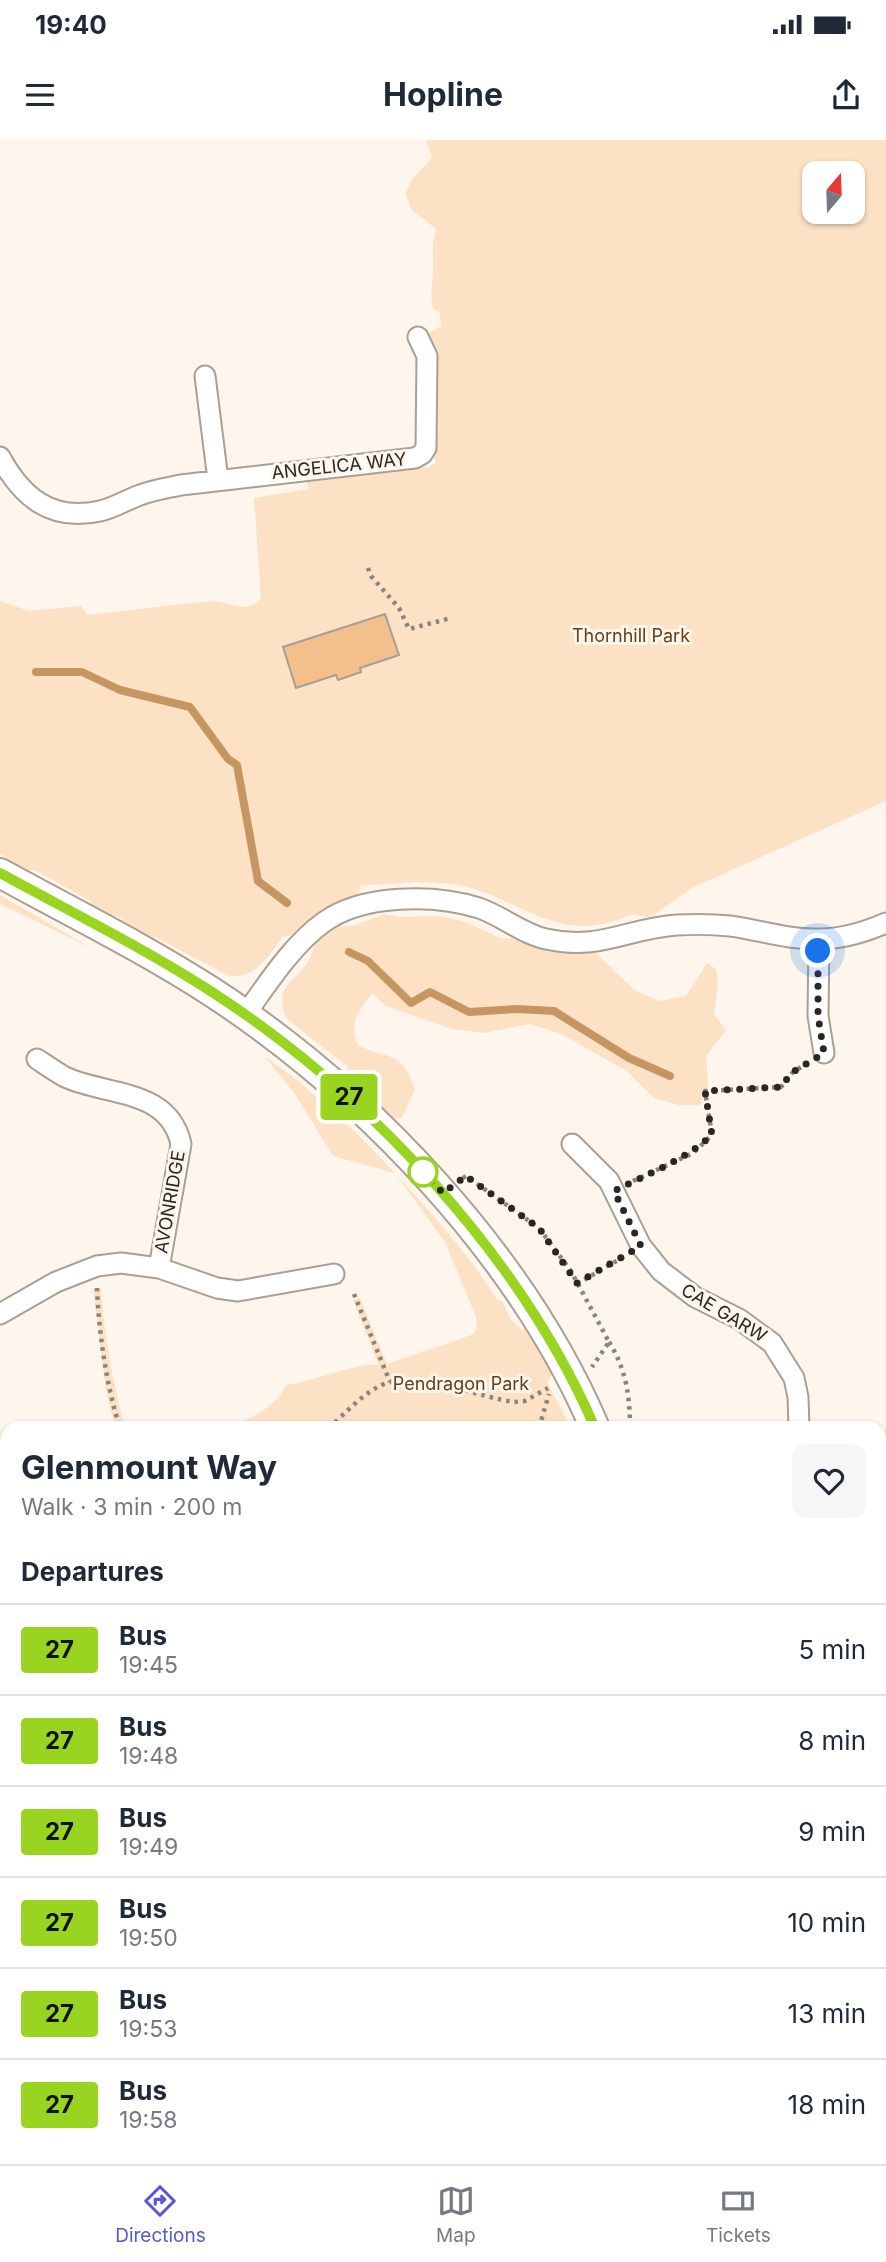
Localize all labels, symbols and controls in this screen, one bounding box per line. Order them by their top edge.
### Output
text: 19:40 [35,9,107,40]
text: Hopline [383,75,503,114]
icon: menu [21,76,59,114]
icon: share [827,76,865,114]
north arrow [802,161,864,224]
map controls [802,161,865,224]
street label: ANGELICA WAY [270,448,407,483]
park label: Thornhill Park [572,625,690,646]
your location [800,933,835,968]
line badge: 27 [318,1074,380,1120]
text: 27 [334,1082,364,1111]
street label: AVONRIDGE [150,1149,189,1255]
unlabelled marker [408,1157,438,1187]
street label: CAE GARW [678,1279,771,1346]
park label: Pendragon Park [393,1373,529,1394]
button: heart [792,1444,866,1518]
text: Glenmount Way [21,1447,277,1487]
text: Walk · 3 min · 200 m [21,1493,242,1521]
text: Departures [21,1556,164,1587]
text: Bus [119,1620,167,1651]
text: 5 min [798,1634,866,1665]
text: 27 [45,1635,74,1664]
text: 19:45 [119,1651,178,1679]
text: Bus [119,1711,167,1742]
text: 8 min [798,1725,866,1756]
text: 27 [45,1726,74,1755]
text: 19:48 [119,1742,178,1770]
text: Bus [119,1802,167,1833]
text: 9 min [798,1816,866,1847]
text: 27 [45,1817,74,1846]
text: 19:49 [119,1833,178,1861]
text: Bus [119,1893,167,1924]
text: 10 min [787,1907,866,1938]
text: 27 [45,1908,74,1937]
text: 19:50 [119,1924,178,1952]
text: Bus [119,1984,167,2015]
text: 13 min [788,1998,866,2029]
text: 27 [45,1999,74,2028]
text: 19:53 [119,2015,177,2043]
text: Bus [119,2075,167,2106]
text: 18 min [788,2089,866,2120]
text: 27 [45,2090,74,2119]
text: 19:58 [119,2106,177,2134]
tab: Directions [115,2182,206,2247]
tab: Map [436,2182,476,2247]
tab: Tickets [706,2182,771,2247]

